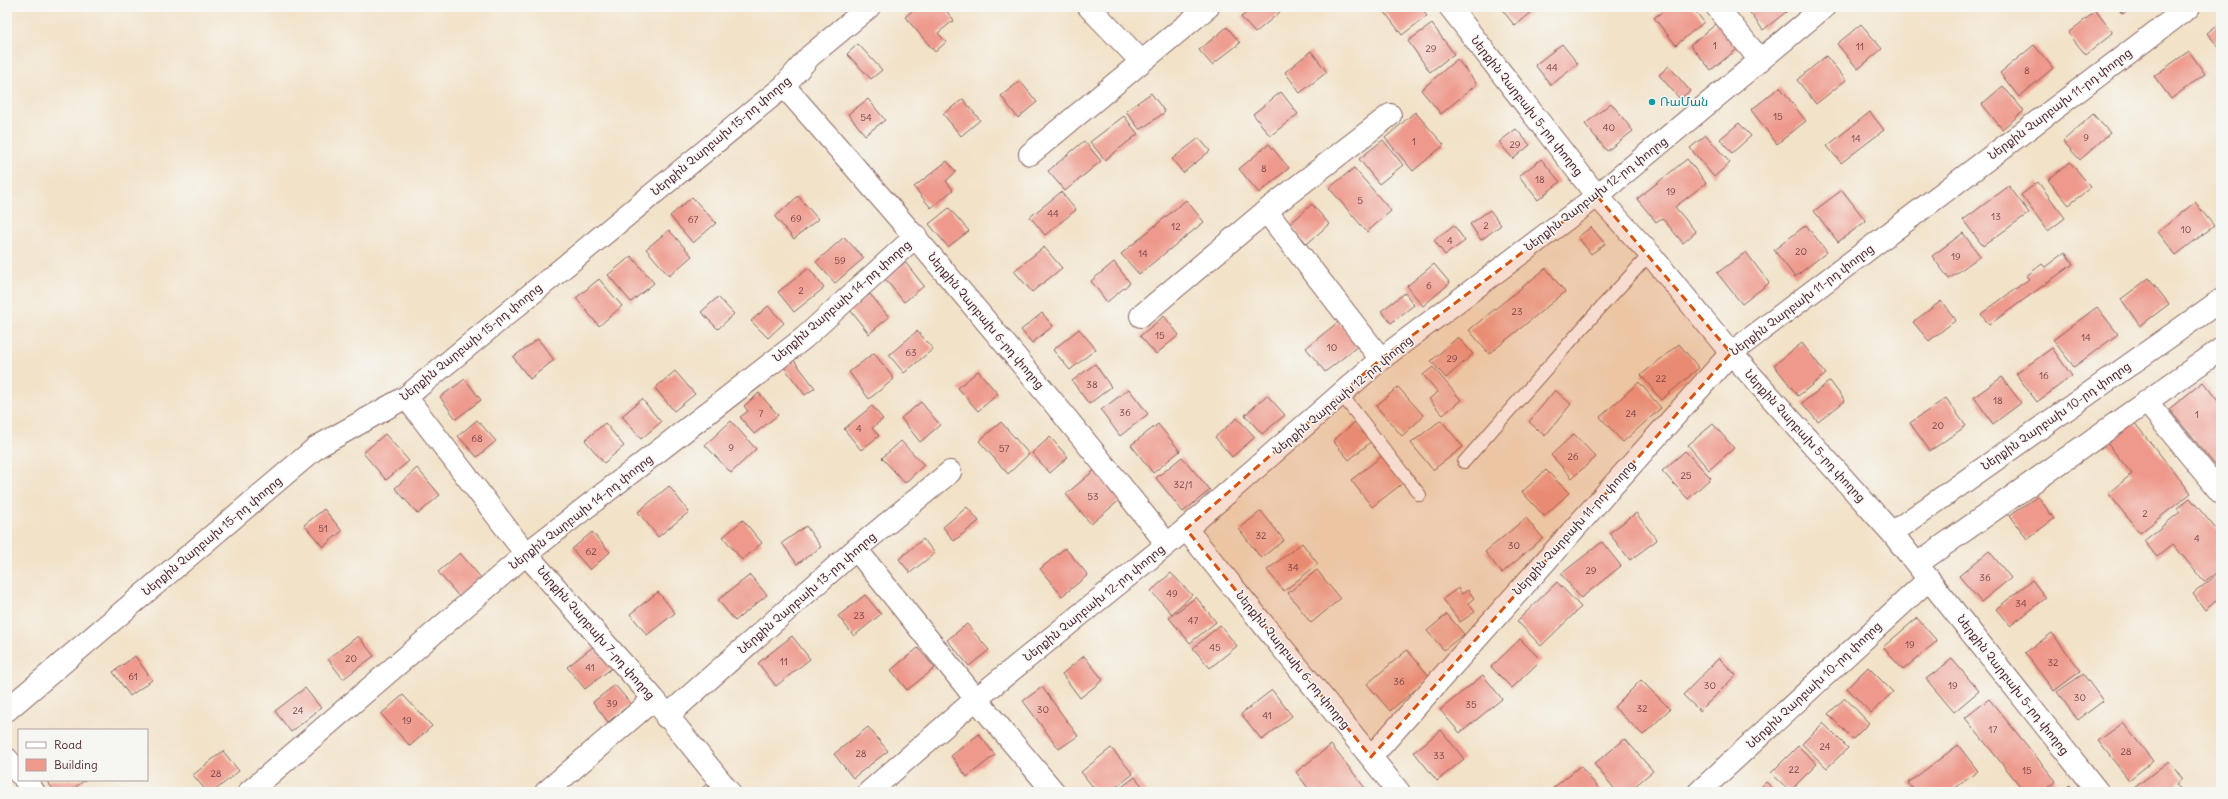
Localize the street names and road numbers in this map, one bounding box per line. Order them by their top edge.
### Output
street label: Ներքին Չարբախ 5-րդ փողոց [1468,33,1587,179]
street label: Ներքին Չարբախ 11-րդ փողոց [1985,45,2135,163]
street label: Ներքին Չարբախ 15-րդ փողոց [648,73,794,199]
street label: Ներքին Չարբախ 12-րդ փողոց [1521,133,1670,254]
street label: Ներքին Չարբախ 14-րդ փողոց [769,236,914,365]
street label: Ներքին Չարբախ 11-րդ փողոց [1727,241,1877,359]
street label: Ներքին Չարբախ 6-րդ փողոց [925,249,1048,392]
street label: Ներքին Չարբախ 15-րդ փողոց [397,280,545,404]
street label: Ներքին Չարբախ 12-րդ փողոց [1270,332,1415,457]
street label: Ներքին Չարբախ 10-րդ փողոց [1978,358,2133,473]
street label: Ներքին Չարբախ 5-րդ փողոց [1742,366,1869,505]
street label: Ներքին Չարբախ 14-րդ փողոց [506,451,656,572]
street label: Ներքին Չարբախ 11-րդ փողոց [1509,457,1638,598]
street label: Ներքին Չարբախ 15-րդ փողոց [139,473,285,599]
street label: Ներքին Չարբախ 13-րդ փողոց [735,529,879,657]
street label: Ներքին Չարբախ 12-րդ փողոց [1020,541,1167,664]
street label: Ներքին Չարբախ 7-րդ փողոց [534,563,658,703]
street label: Ներքին Չարբախ 6-րդ փողոց [1233,588,1354,732]
street label: Ներքին Չարբախ 5-րդ փողոց [1954,612,2073,758]
street label: Ներքին Չարբախ 10-րդ փողոց [1743,618,1884,751]

